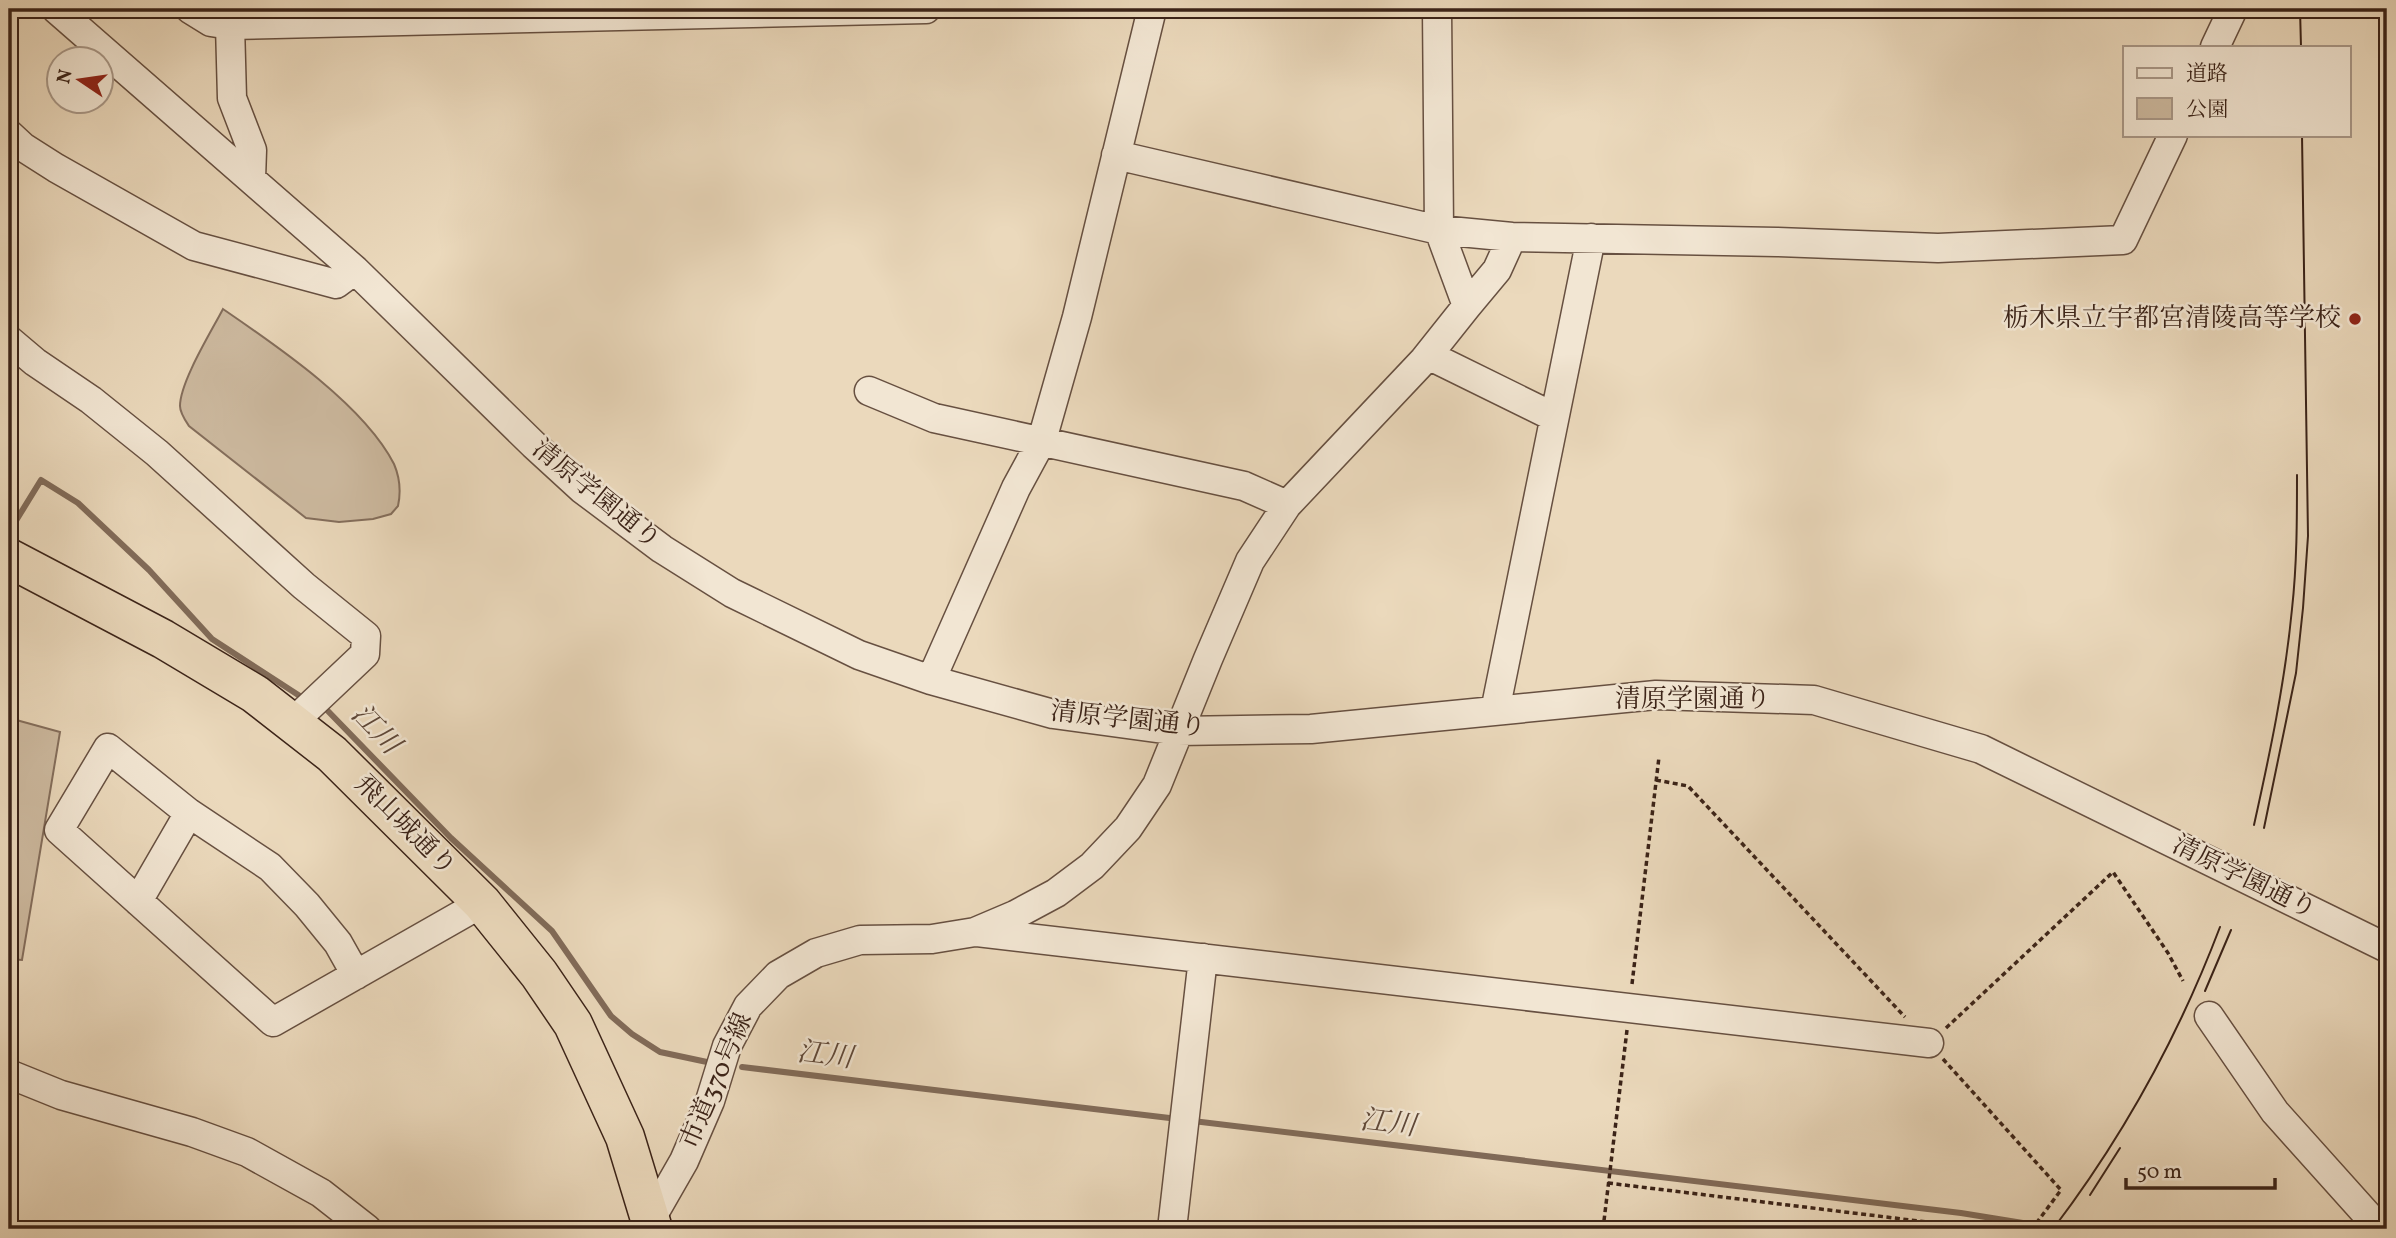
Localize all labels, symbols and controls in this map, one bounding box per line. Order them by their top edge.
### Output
north arrow [46,46,116,116]
legend [2123,46,2350,136]
text: 道路 [2186,60,2228,89]
text: N [51,67,80,86]
text: 公園 [2186,96,2228,125]
place label: 栃木県立宇都宮清陵高等学校 [2003,301,2341,337]
marker: 栃木県立宇都宮清陵高等学校 [2347,311,2363,327]
street label: 清原学園通り [524,432,668,558]
street label: 清原学園通り [1615,682,1771,718]
street label: 清原学園通り [1049,694,1207,746]
water label: 江川 [342,696,411,766]
street label: 飛山城通り [346,767,464,885]
street label: 清原学園通り [2166,828,2322,928]
street label: 市道370号線 [672,1007,762,1155]
water label: 江川 [795,1033,858,1079]
water label: 江川 [1358,1101,1421,1147]
scale bar [2126,1147,2275,1191]
text: 50 m [2137,1158,2182,1187]

